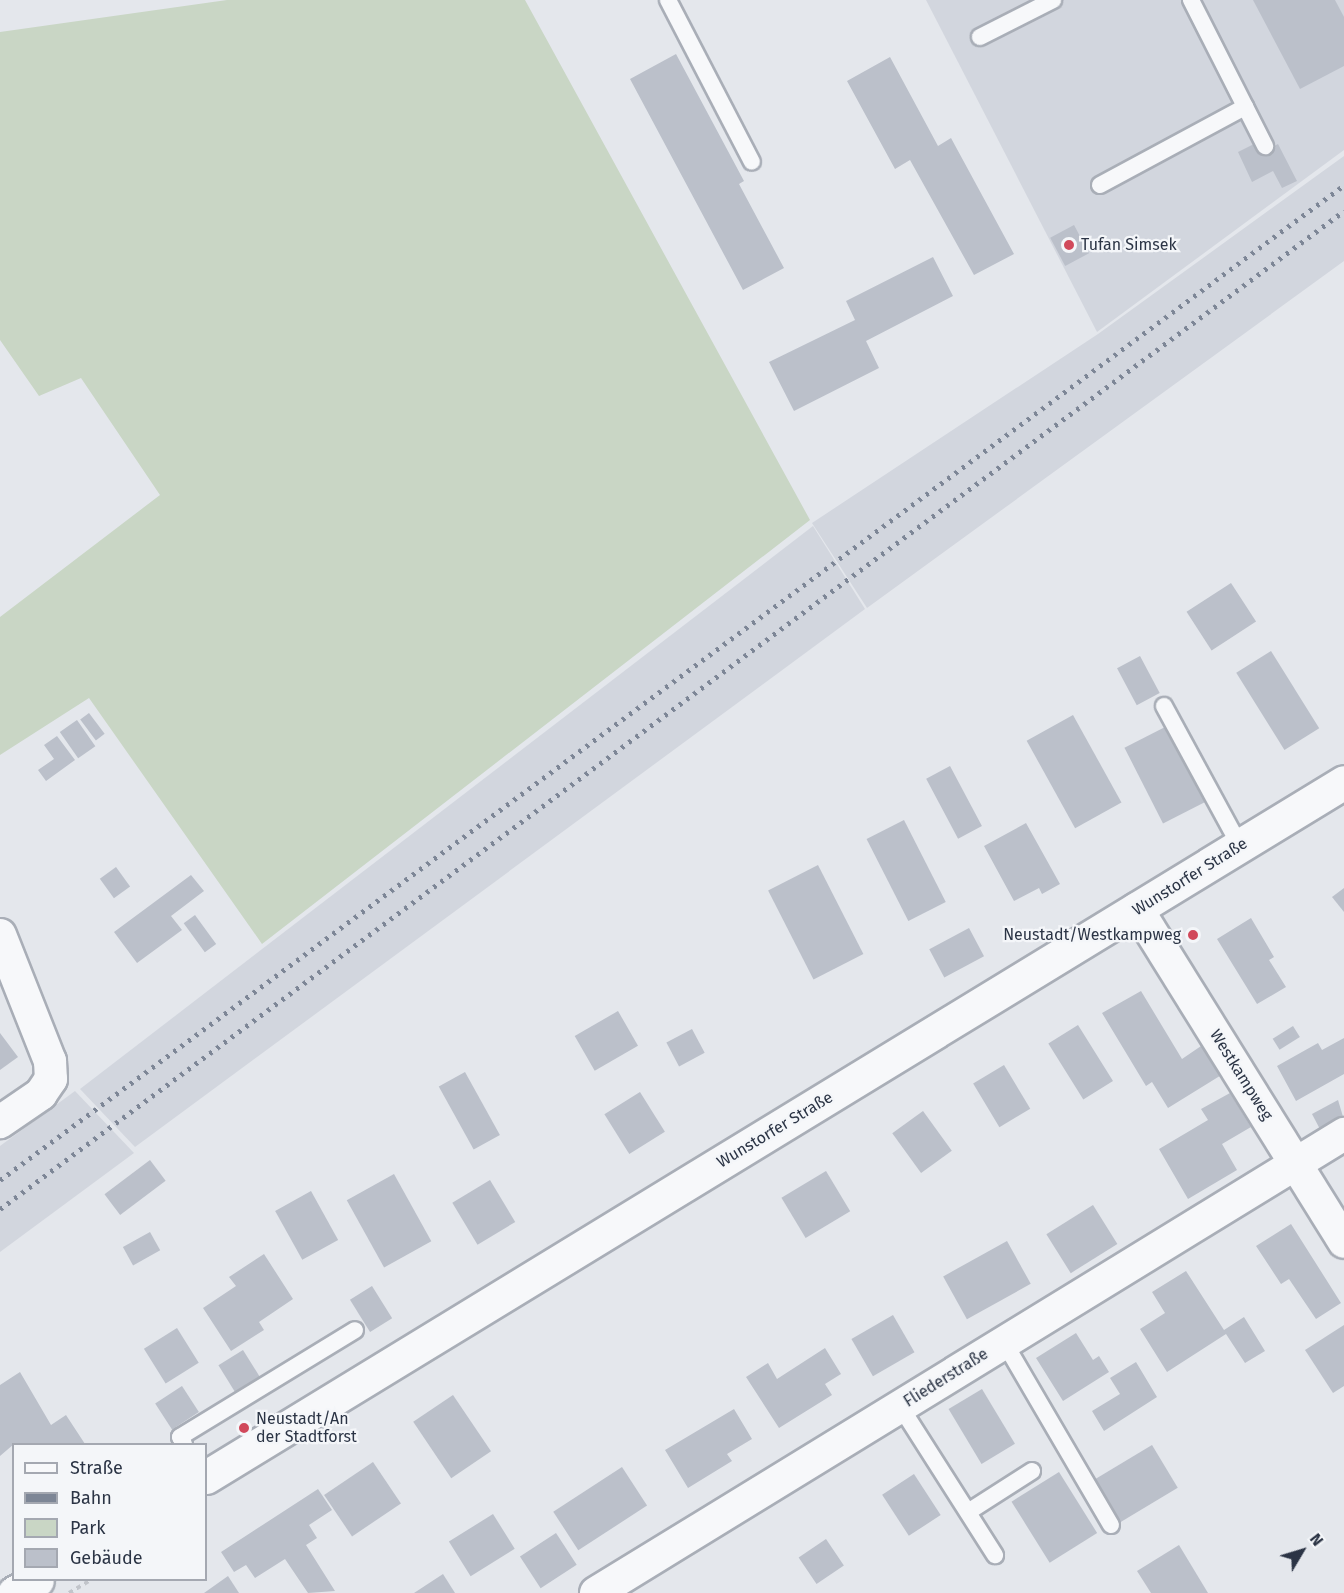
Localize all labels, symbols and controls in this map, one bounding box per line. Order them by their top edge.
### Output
place label: Tufan Simsek [1081,235,1177,255]
marker: Tufan Simsek [1062,238,1076,252]
street label: Wunstorfer Straße [1129,834,1251,920]
place label: Neustadt/Westkampweg [1003,925,1181,945]
marker: Neustadt/Westkampweg [1186,928,1200,942]
street label: Westkampweg [1205,1026,1277,1124]
street label: Wunstorfer Straße [714,1088,836,1172]
street label: Fliederstraße [900,1345,992,1411]
place label: Neustadt/An der Stadtforst [256,1409,357,1447]
marker: Neustadt/An der Stadtforst [237,1421,251,1435]
legend [12,1443,207,1581]
text: Straße [70,1457,123,1479]
text: Bahn [70,1487,112,1509]
text: Park [70,1517,105,1539]
north arrow [1272,1521,1332,1581]
text: N [1306,1530,1327,1550]
text: Gebäude [70,1547,143,1569]

